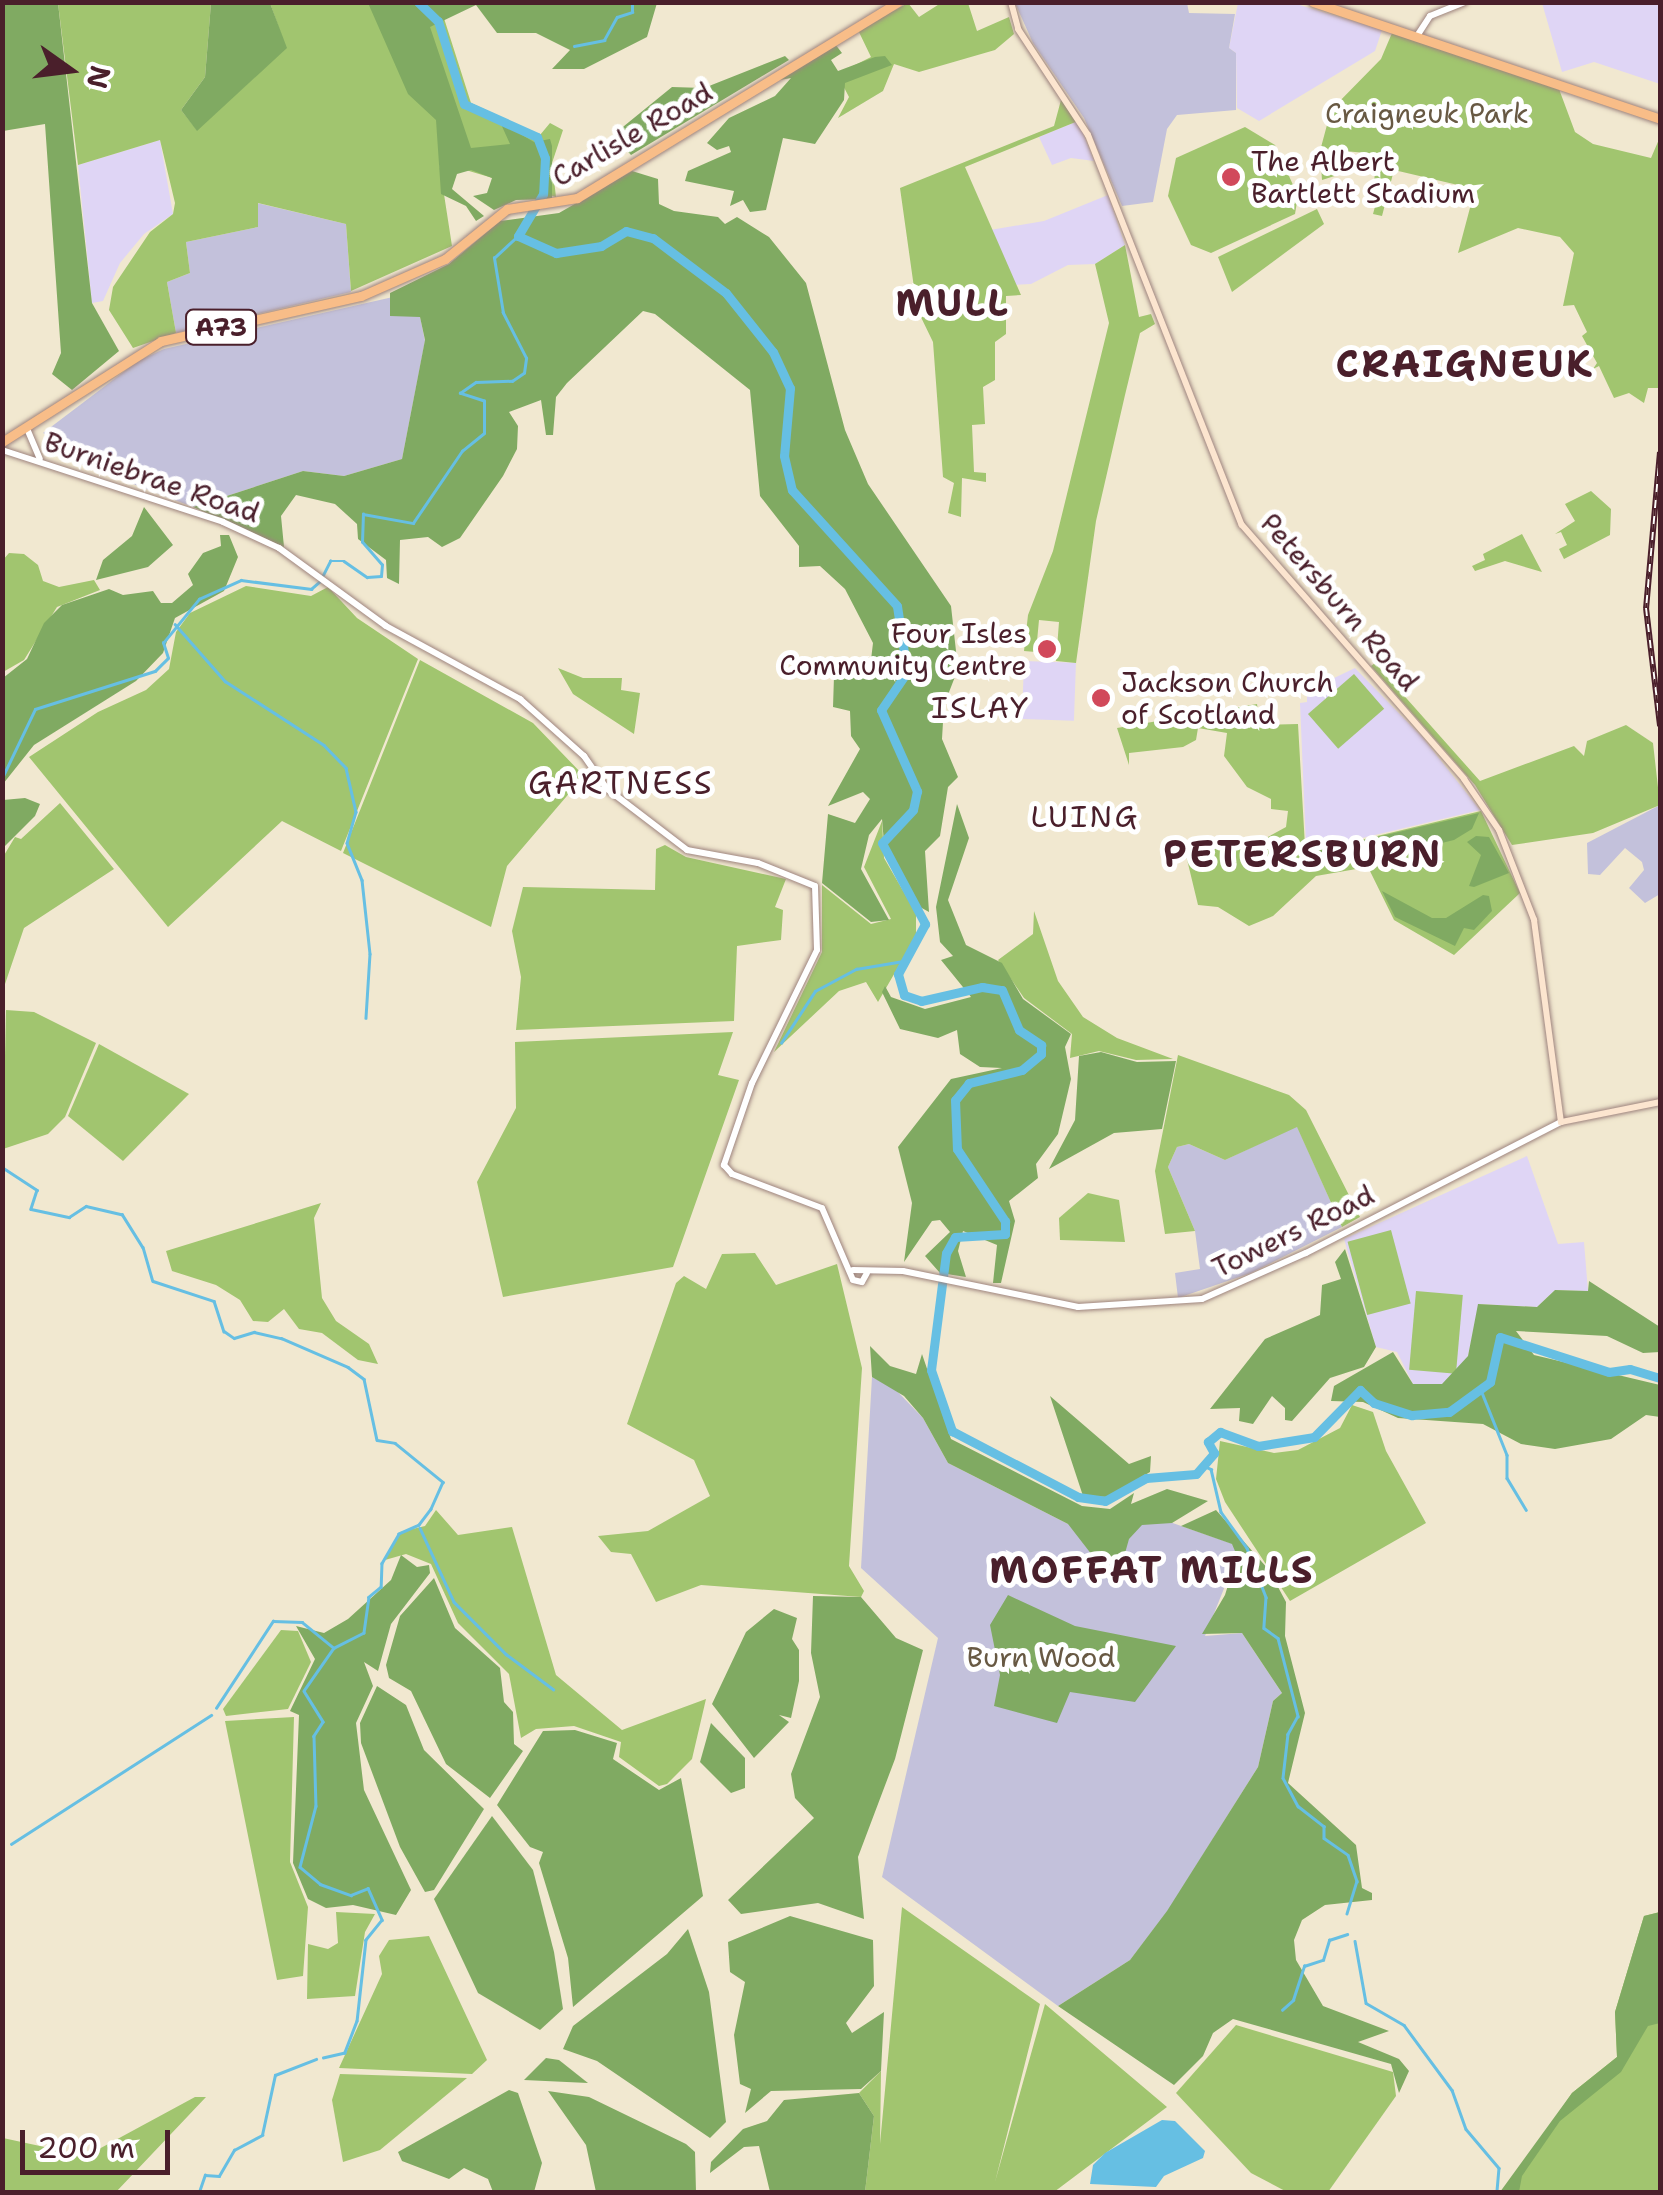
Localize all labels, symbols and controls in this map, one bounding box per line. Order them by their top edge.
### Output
north arrow [20,20,120,120]
text: N [78,62,120,93]
street label: Carlisle Road [546,75,718,193]
park label: Craigneuk Park [1325,96,1529,130]
place label: The Albert Bartlett Stadium [1251,144,1475,210]
marker: The Albert Bartlett Stadium [1220,166,1242,188]
district label: MULL [895,280,1011,326]
road number: A73 [184,307,258,347]
district label: CRAIGNEUK [1336,341,1594,387]
street label: Burniebrae Road [40,424,264,530]
street label: Petersburn Road [1254,506,1426,698]
place label: Four Isles Community Centre [779,616,1027,682]
marker: Four Isles Community Centre [1036,638,1058,660]
place label: Jackson Church of Scotland [1121,665,1334,731]
marker: Jackson Church of Scotland [1090,687,1112,709]
district label: ISLAY [931,690,1031,726]
district label: GARTNESS [528,764,714,802]
district label: LUING [1030,799,1140,835]
district label: PETERSBURN [1163,831,1443,877]
street label: Towers Road [1207,1177,1379,1285]
district label: MOFFAT MILLS [989,1547,1315,1593]
park label: Burn Wood [967,1640,1115,1674]
scale bar [25,2110,175,2172]
text: 200 m [37,2127,135,2168]

